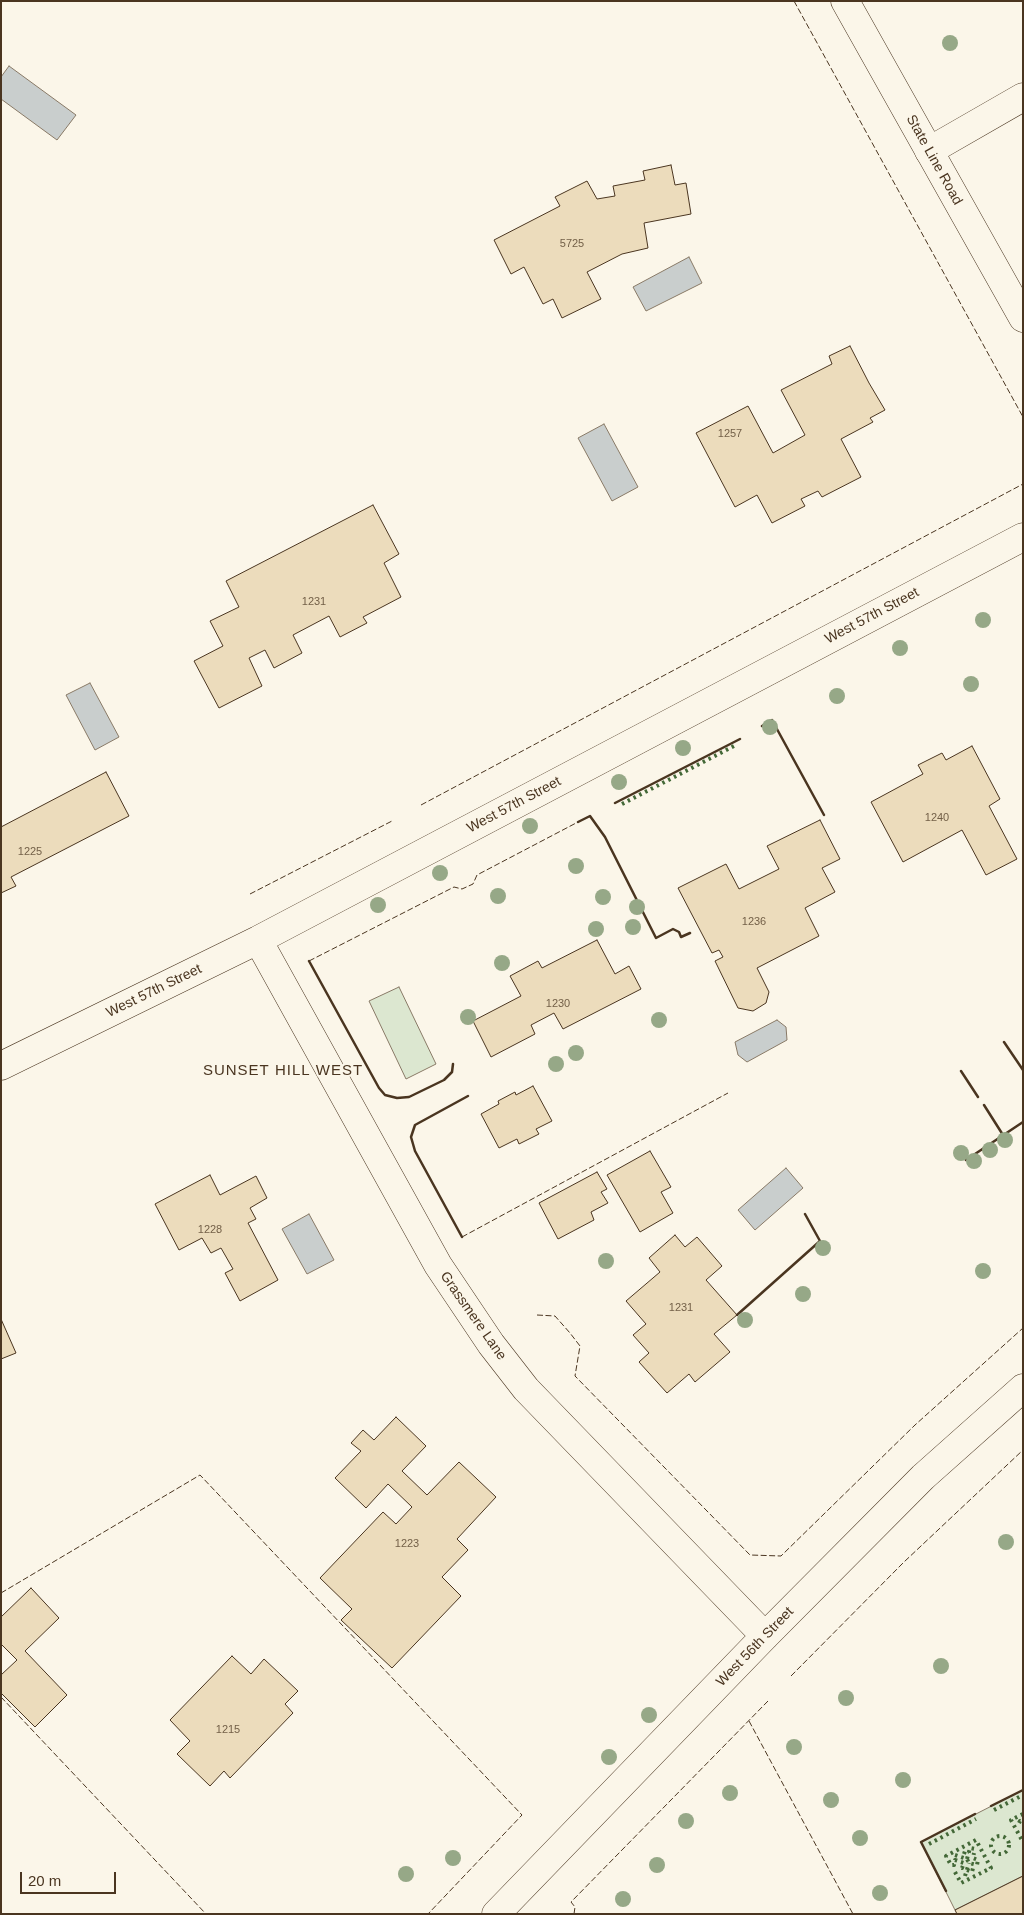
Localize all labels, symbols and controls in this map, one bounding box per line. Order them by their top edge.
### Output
street label: State Line Road [902,112,966,208]
house number: 5725 [560,237,584,251]
house number: 1257 [718,427,742,441]
street label: West 57th Street [822,584,922,648]
house number: 1231 [302,595,326,609]
street label: West 57th Street [464,773,564,837]
house number: 1240 [925,811,949,825]
house number: 1225 [18,845,42,859]
house number: 1236 [742,915,766,929]
street label: West 57th Street [104,961,204,1021]
house number: 1230 [546,997,570,1011]
district label: SUNSET HILL WEST [201,1062,365,1080]
house number: 1228 [198,1223,222,1237]
street label: Grassmere Lane [436,1268,510,1364]
house number: 1231 [669,1301,693,1315]
house number: 1223 [395,1537,419,1551]
street label: West 56th Street [713,1604,797,1690]
house number: 1215 [216,1723,240,1737]
scale bar [22,1862,119,1894]
text: 20 m [28,1872,61,1889]

